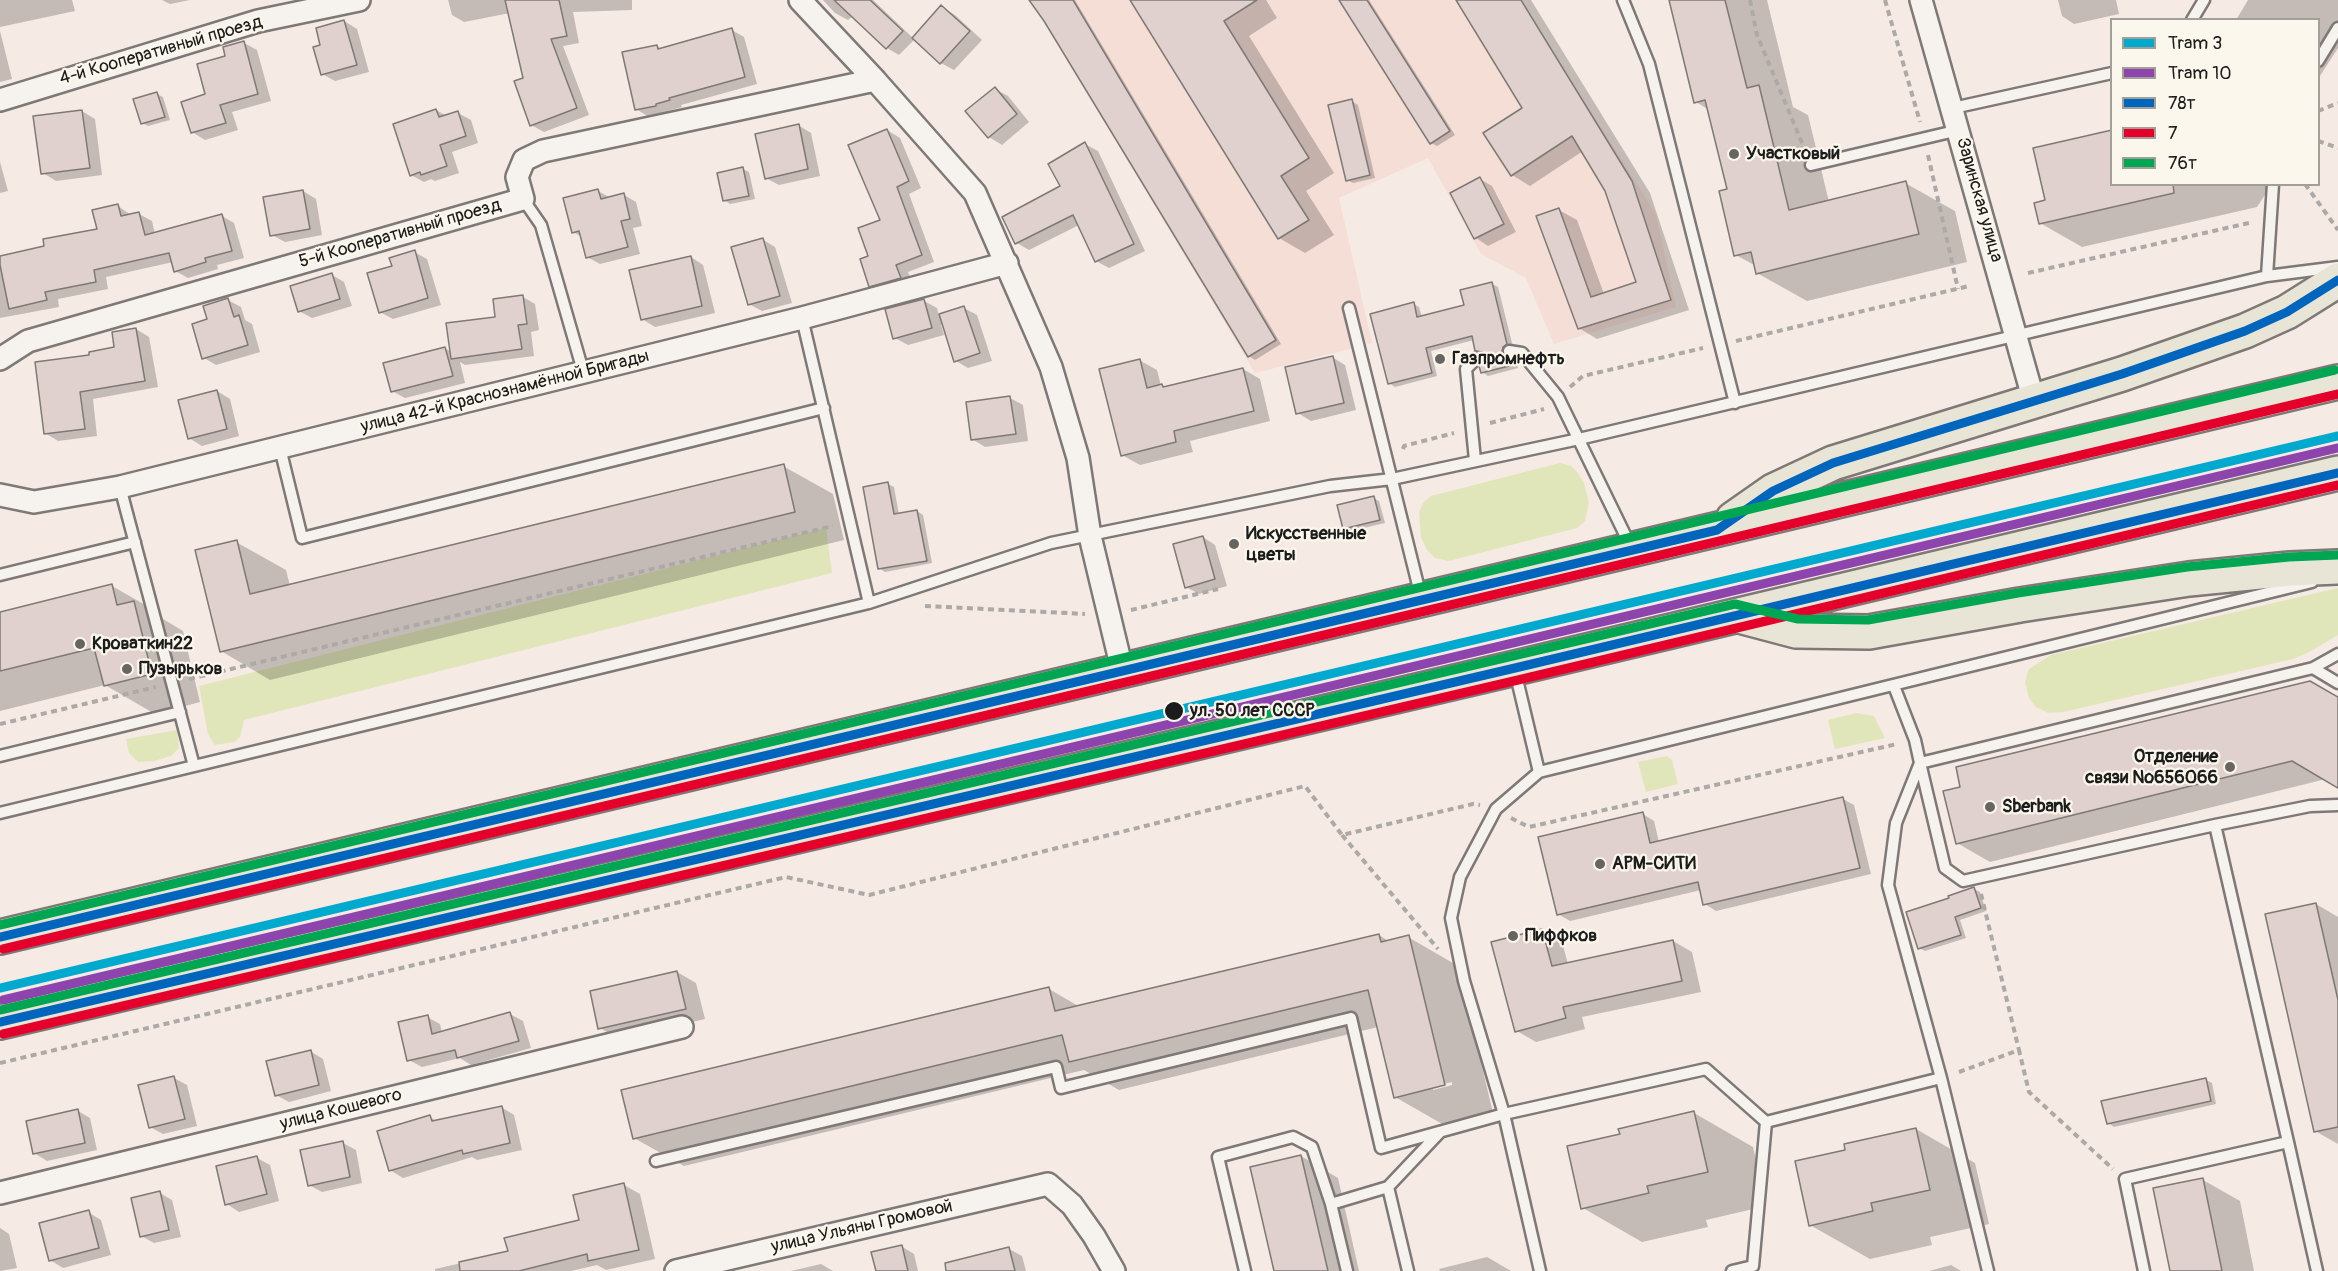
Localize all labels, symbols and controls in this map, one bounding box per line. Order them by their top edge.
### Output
street label: 4-й Кооперативный проезд [57,12,265,90]
legend [2110,18,2320,186]
text: Tram 3 [2168,32,2222,55]
text: Tram 10 [2168,62,2231,85]
text: 78т [2168,92,2196,115]
text: 7 [2168,122,2178,145]
street label: Заринская улица [1951,135,2007,265]
place label: Участковый [1746,143,1840,165]
marker: Участковый [1727,147,1741,161]
text: 76т [2168,152,2197,175]
street label: 5-й Кооперативный проезд [296,195,504,273]
street label: улица 42-й Краснознамённой Бригады [359,346,651,438]
place label: Газпромнефть [1452,348,1565,370]
marker: Газпромнефть [1433,352,1447,366]
place label: Искусственные цветы [1246,523,1366,566]
marker: Искусственные цветы [1227,537,1241,551]
place label: Кроваткин22 [92,633,193,655]
marker: Кроваткин22 [73,637,87,651]
place label: Пузырьков [139,658,222,680]
marker: Пузырьков [120,662,134,676]
marker: ул. 50 лет СССР [1163,700,1185,722]
place label: ул. 50 лет СССР [1190,700,1314,722]
place label: Отделение связи №656066 [2085,746,2218,789]
marker: Отделение связи №656066 [2223,760,2237,774]
place label: Sberbank [2002,796,2071,818]
marker: Sberbank [1983,800,1997,814]
place label: АРМ-СИТИ [1612,853,1696,875]
marker: АРМ-СИТИ [1593,857,1607,871]
place label: Пиффков [1525,925,1597,947]
marker: Пиффков [1506,929,1520,943]
street label: улица Кошевого [278,1084,404,1136]
street label: улица Ульяны Громовой [769,1196,955,1258]

